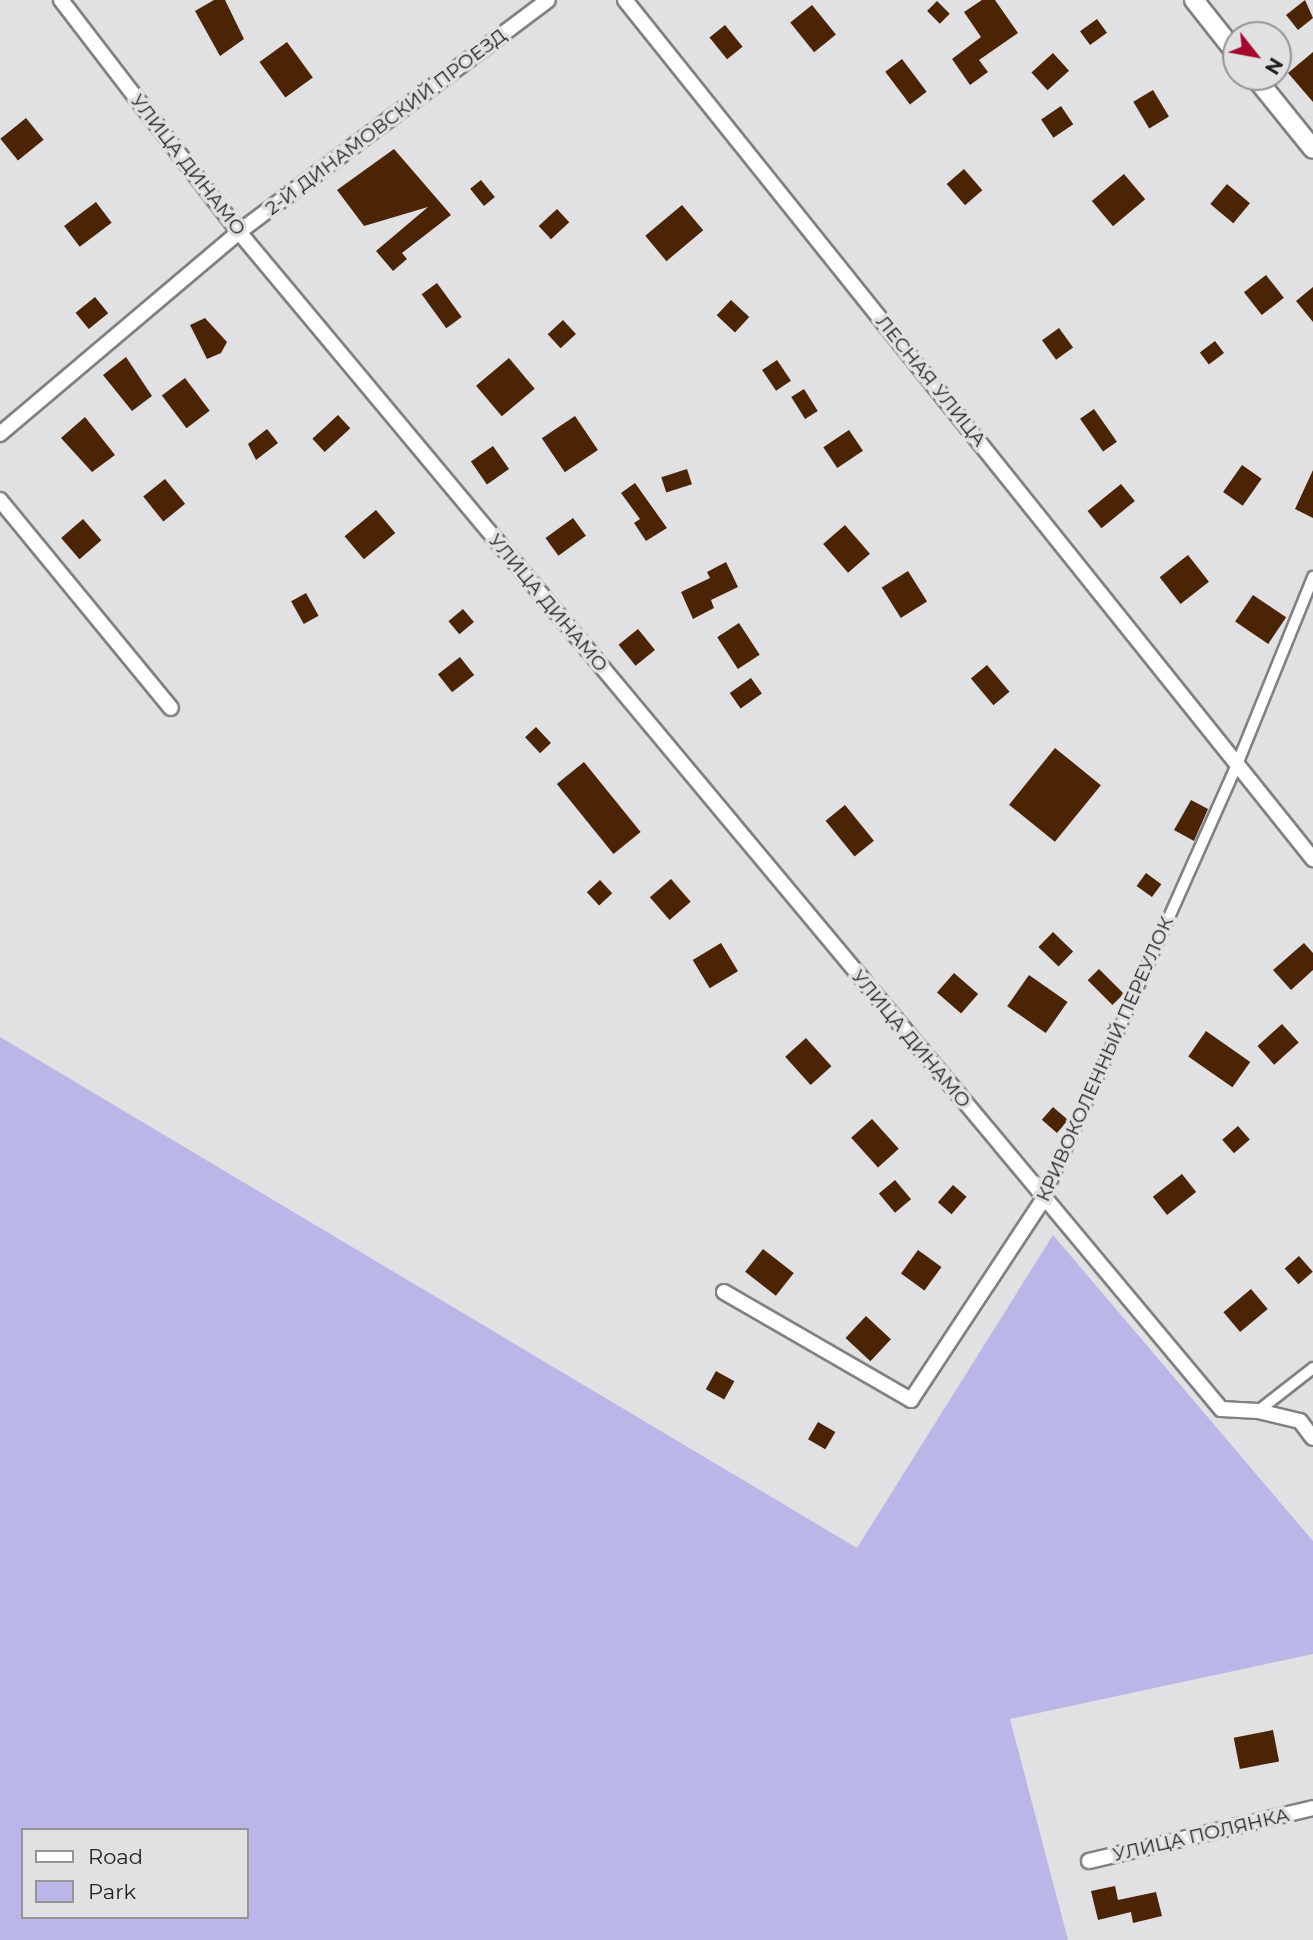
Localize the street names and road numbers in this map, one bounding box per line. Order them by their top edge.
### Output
street label: 2-Й ДИНАМОВСКИЙ ПРОЕЗД [261,24,511,220]
street label: УЛИЦА ДИНАМО [126,90,250,240]
street label: ЛЕСНАЯ УЛИЦА [871,311,991,451]
street label: УЛИЦА ДИНАМО [484,529,612,677]
street label: КРИВОКОЛЕННЫЙ ПЕРЕУЛОК [1032,913,1178,1205]
street label: УЛИЦА ДИНАМО [847,965,975,1113]
street label: УЛИЦА ПОЛЯНКА [1111,1804,1291,1866]

